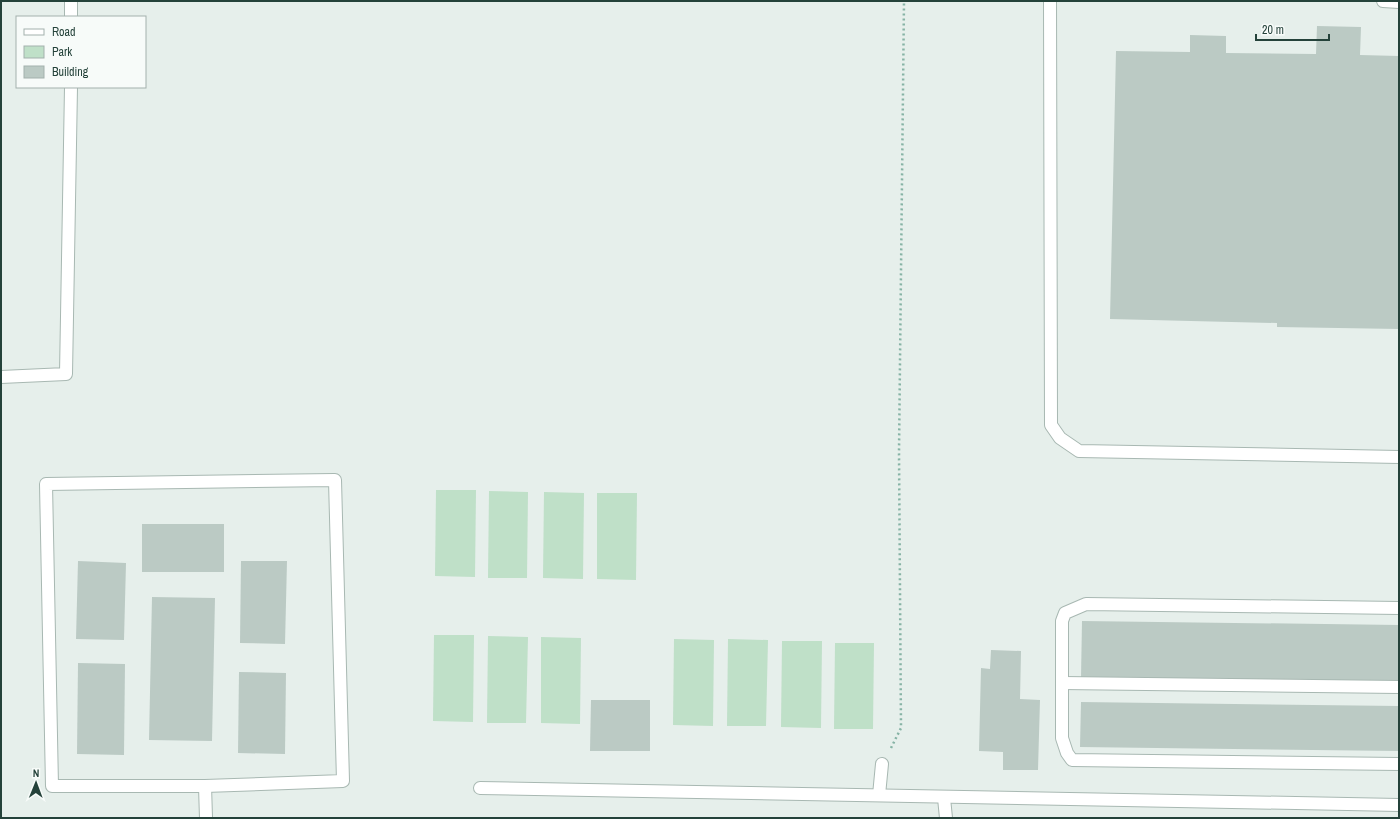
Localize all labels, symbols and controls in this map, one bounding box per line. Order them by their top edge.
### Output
legend [16,16,146,88]
scale bar [1256,16,1329,42]
text: 20 m [1262,22,1284,38]
text: Road [52,24,76,40]
text: Park [52,44,72,60]
text: Building [52,64,89,80]
north arrow [16,763,56,803]
text: N [33,766,40,780]

